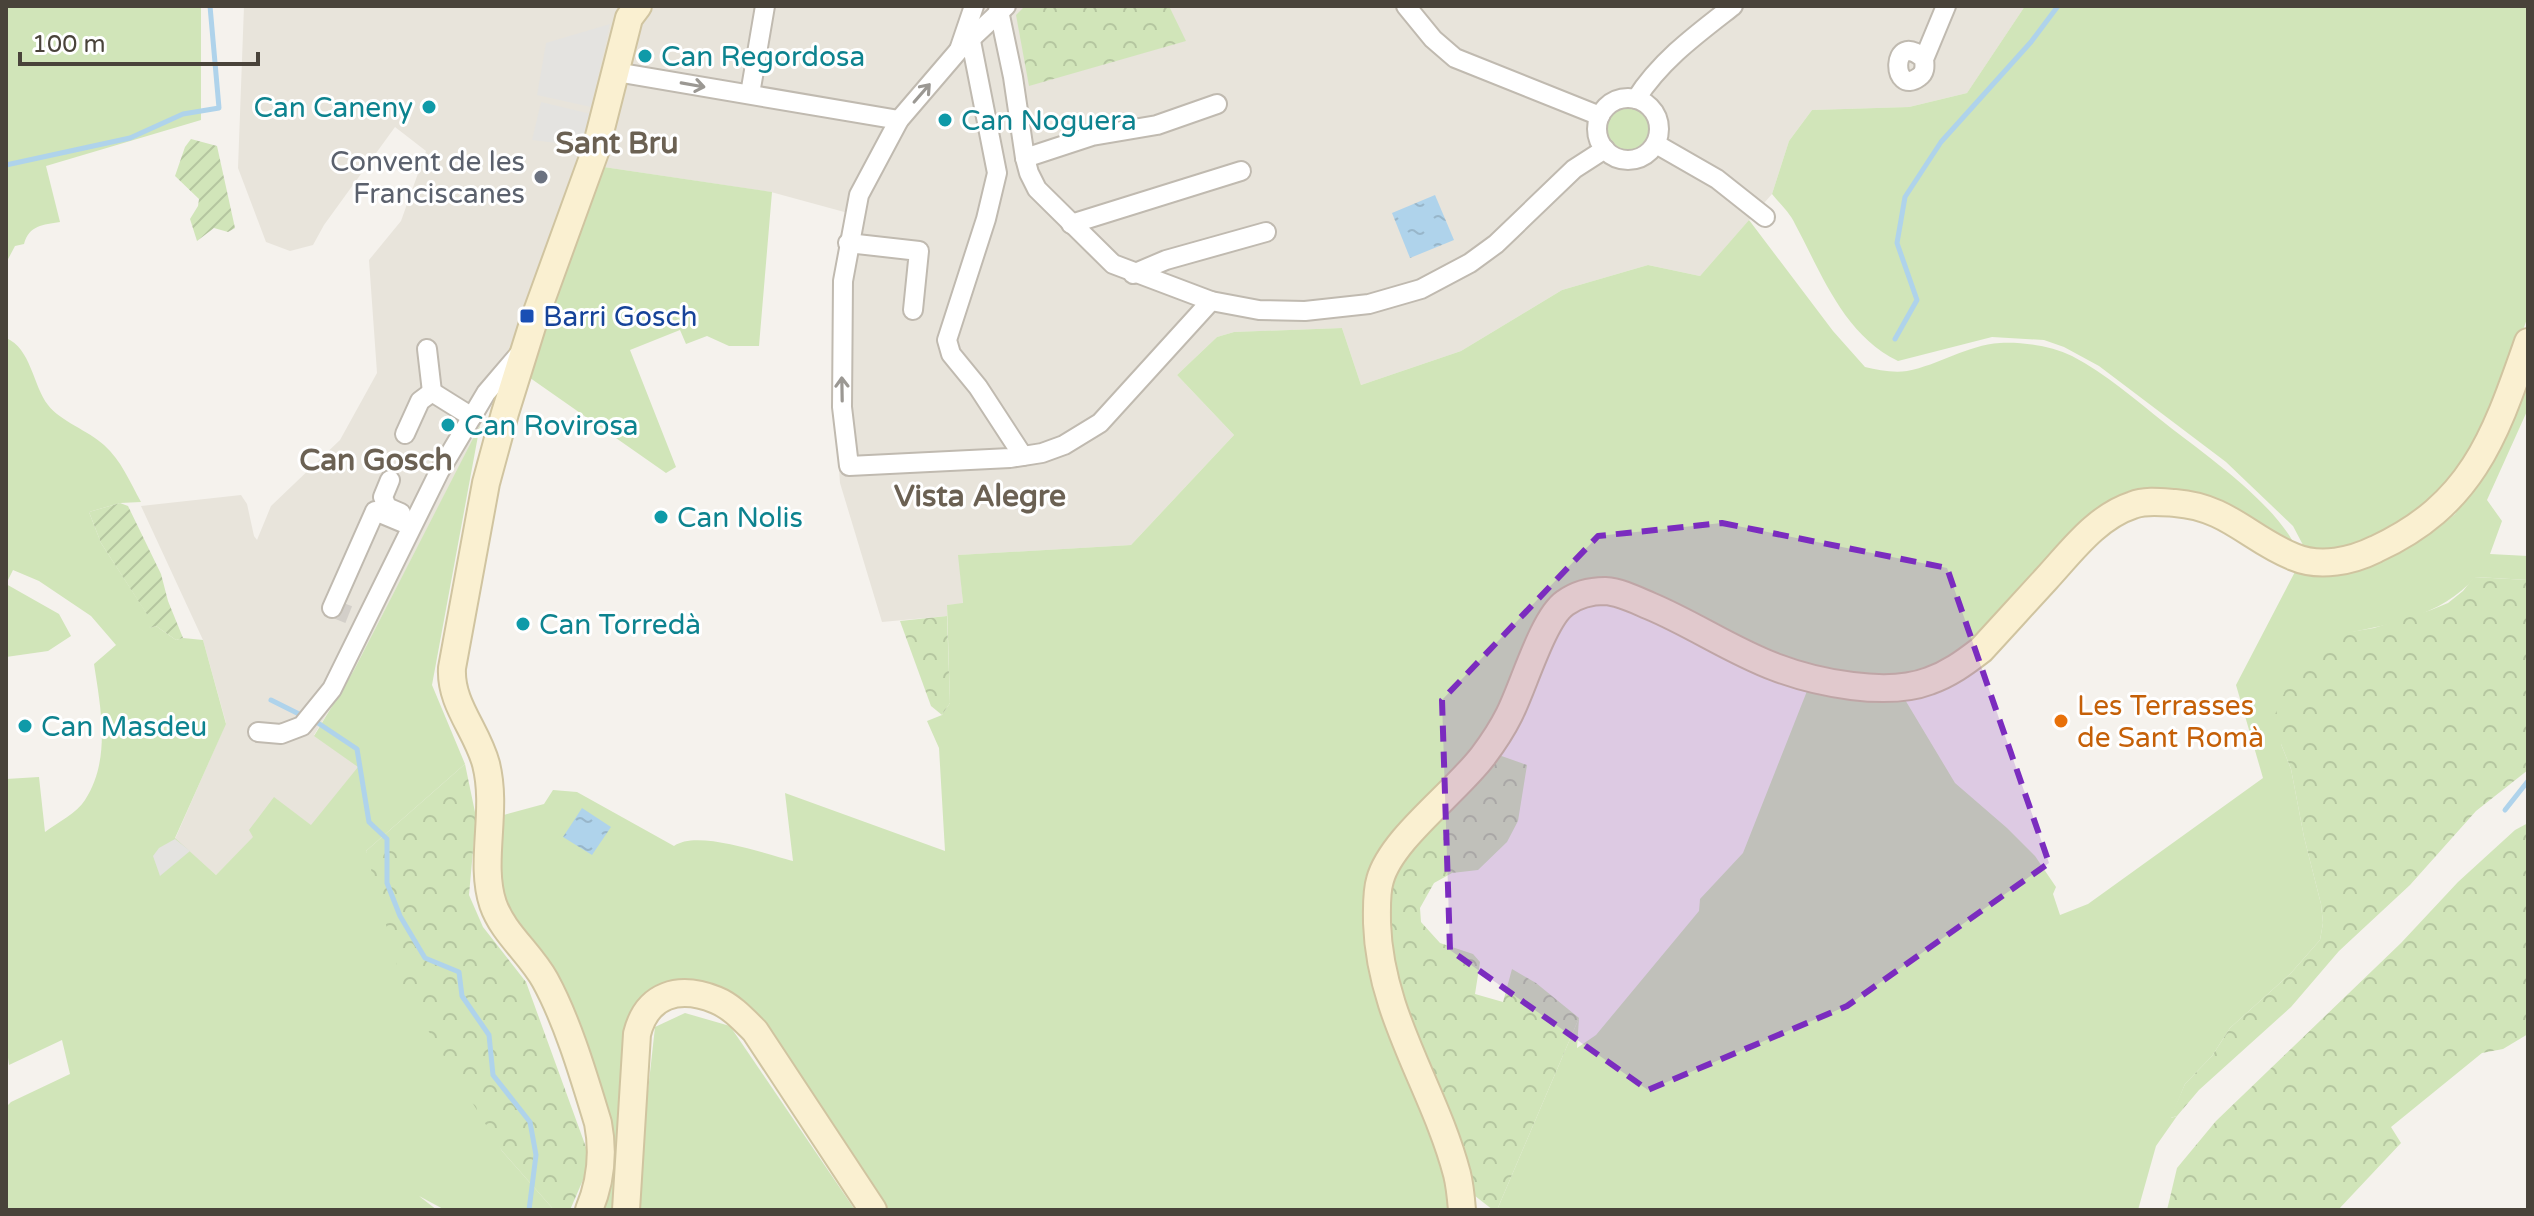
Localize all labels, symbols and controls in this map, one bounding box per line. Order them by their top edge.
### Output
scale bar [20,16,258,66]
text: 100 m [32,30,106,59]
place label: Can Regordosa [661,40,865,74]
marker: Can Regordosa [636,47,654,65]
one-way arrow [679,78,705,93]
one-way arrow [913,83,931,103]
place label: Can Caneny [254,91,413,125]
marker: Can Caneny [420,98,438,116]
place label: Can Noguera [961,104,1137,138]
marker: Can Noguera [936,111,954,129]
district label: Sant Bru [556,125,678,162]
place label: Convent de les Franciscanes [330,145,525,211]
marker: Convent de les Franciscanes [532,168,550,186]
place label: Barri Gosch [543,300,697,334]
marker: Barri Gosch [518,307,536,325]
one-way arrow [834,376,850,403]
place label: Can Rovirosa [464,409,639,443]
marker: Can Rovirosa [439,416,457,434]
district label: Can Gosch [299,442,453,479]
district label: Vista Alegre [894,478,1066,515]
place label: Can Nolis [677,501,803,535]
marker: Can Nolis [652,508,670,526]
place label: Can Torredà [539,608,701,642]
marker: Can Torredà [514,615,532,633]
place label: Les Terrasses de Sant Romà [2077,689,2264,755]
place label: Can Masdeu [41,710,207,744]
marker: Les Terrasses de Sant Romà [2052,712,2070,730]
marker: Can Masdeu [16,717,34,735]

